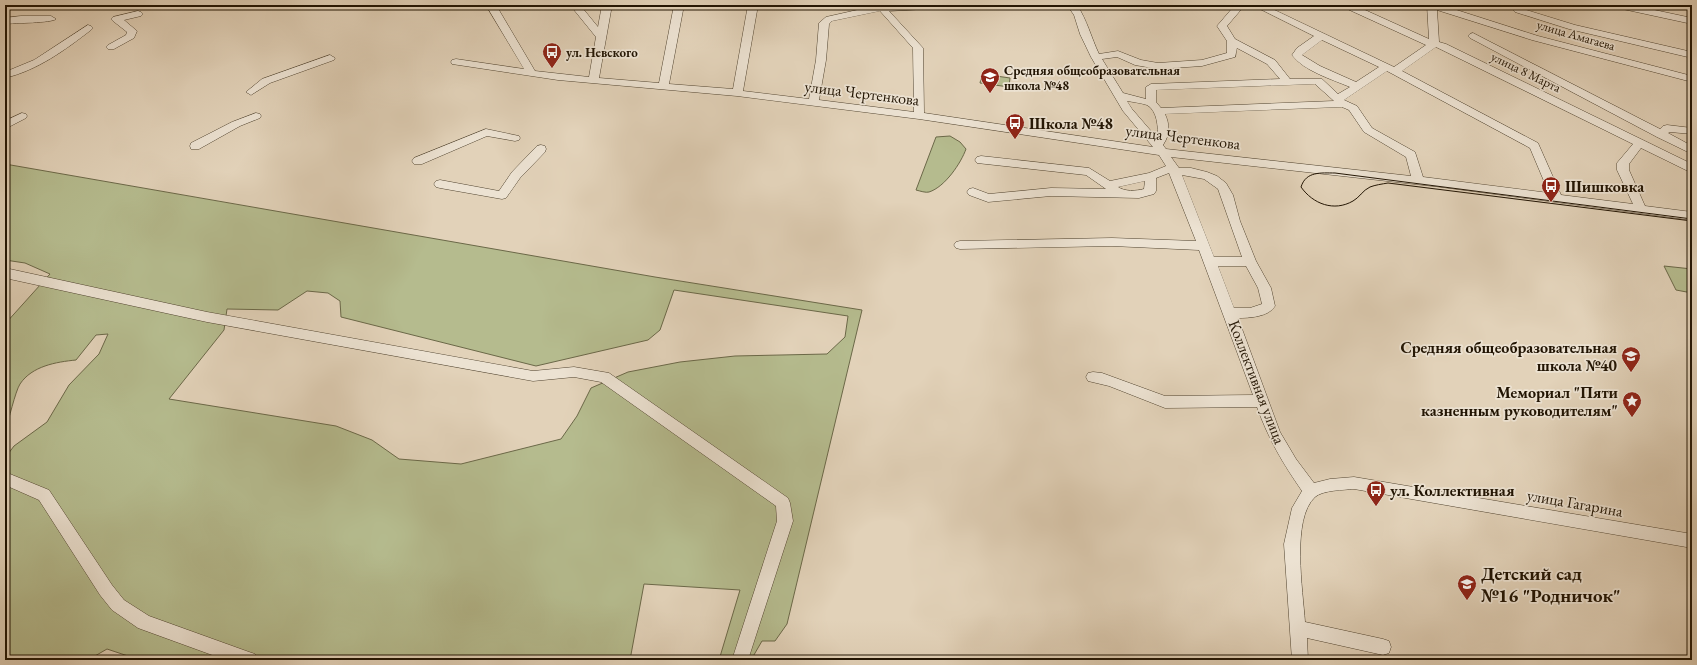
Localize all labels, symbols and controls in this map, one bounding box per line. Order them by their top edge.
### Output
street label: улица Амагаева [1535,16,1618,55]
bus stop icon: ул. Невского [541,41,563,69]
place label: ул. Невского [566,44,638,61]
street label: улица 8 Марта [1488,48,1564,97]
place label: Средняя общеобразовательная школа №48 [1004,62,1180,94]
school or university icon: Средняя общеобразовательная школа №48 [979,66,1001,94]
street label: улица Чертенкова [803,76,921,111]
bus stop icon: Школа №48 [1004,112,1026,140]
place label: Школа №48 [1029,113,1113,134]
street label: улица Чертенкова [1124,120,1242,155]
bus stop icon: Шишковка [1540,175,1562,203]
place label: Шишковка [1565,176,1645,197]
street label: Коллективная улица [1224,317,1291,448]
place label: Средняя общеобразовательная школа №40 [1400,337,1618,376]
school or university icon: Средняя общеобразовательная школа №40 [1620,345,1642,373]
place label: Мемориал "Пяти казненным руководителям" [1421,382,1619,421]
place icon: Мемориал "Пяти казненным руководителям" [1621,390,1643,418]
bus stop icon: ул. Коллективная [1365,479,1387,507]
place label: ул. Коллективная [1390,480,1515,501]
street label: улица Гагарина [1525,484,1625,522]
place label: Детский сад №16 "Родничок" [1481,561,1621,608]
school or university icon: Детский сад №16 "Родничок" [1456,573,1478,601]

